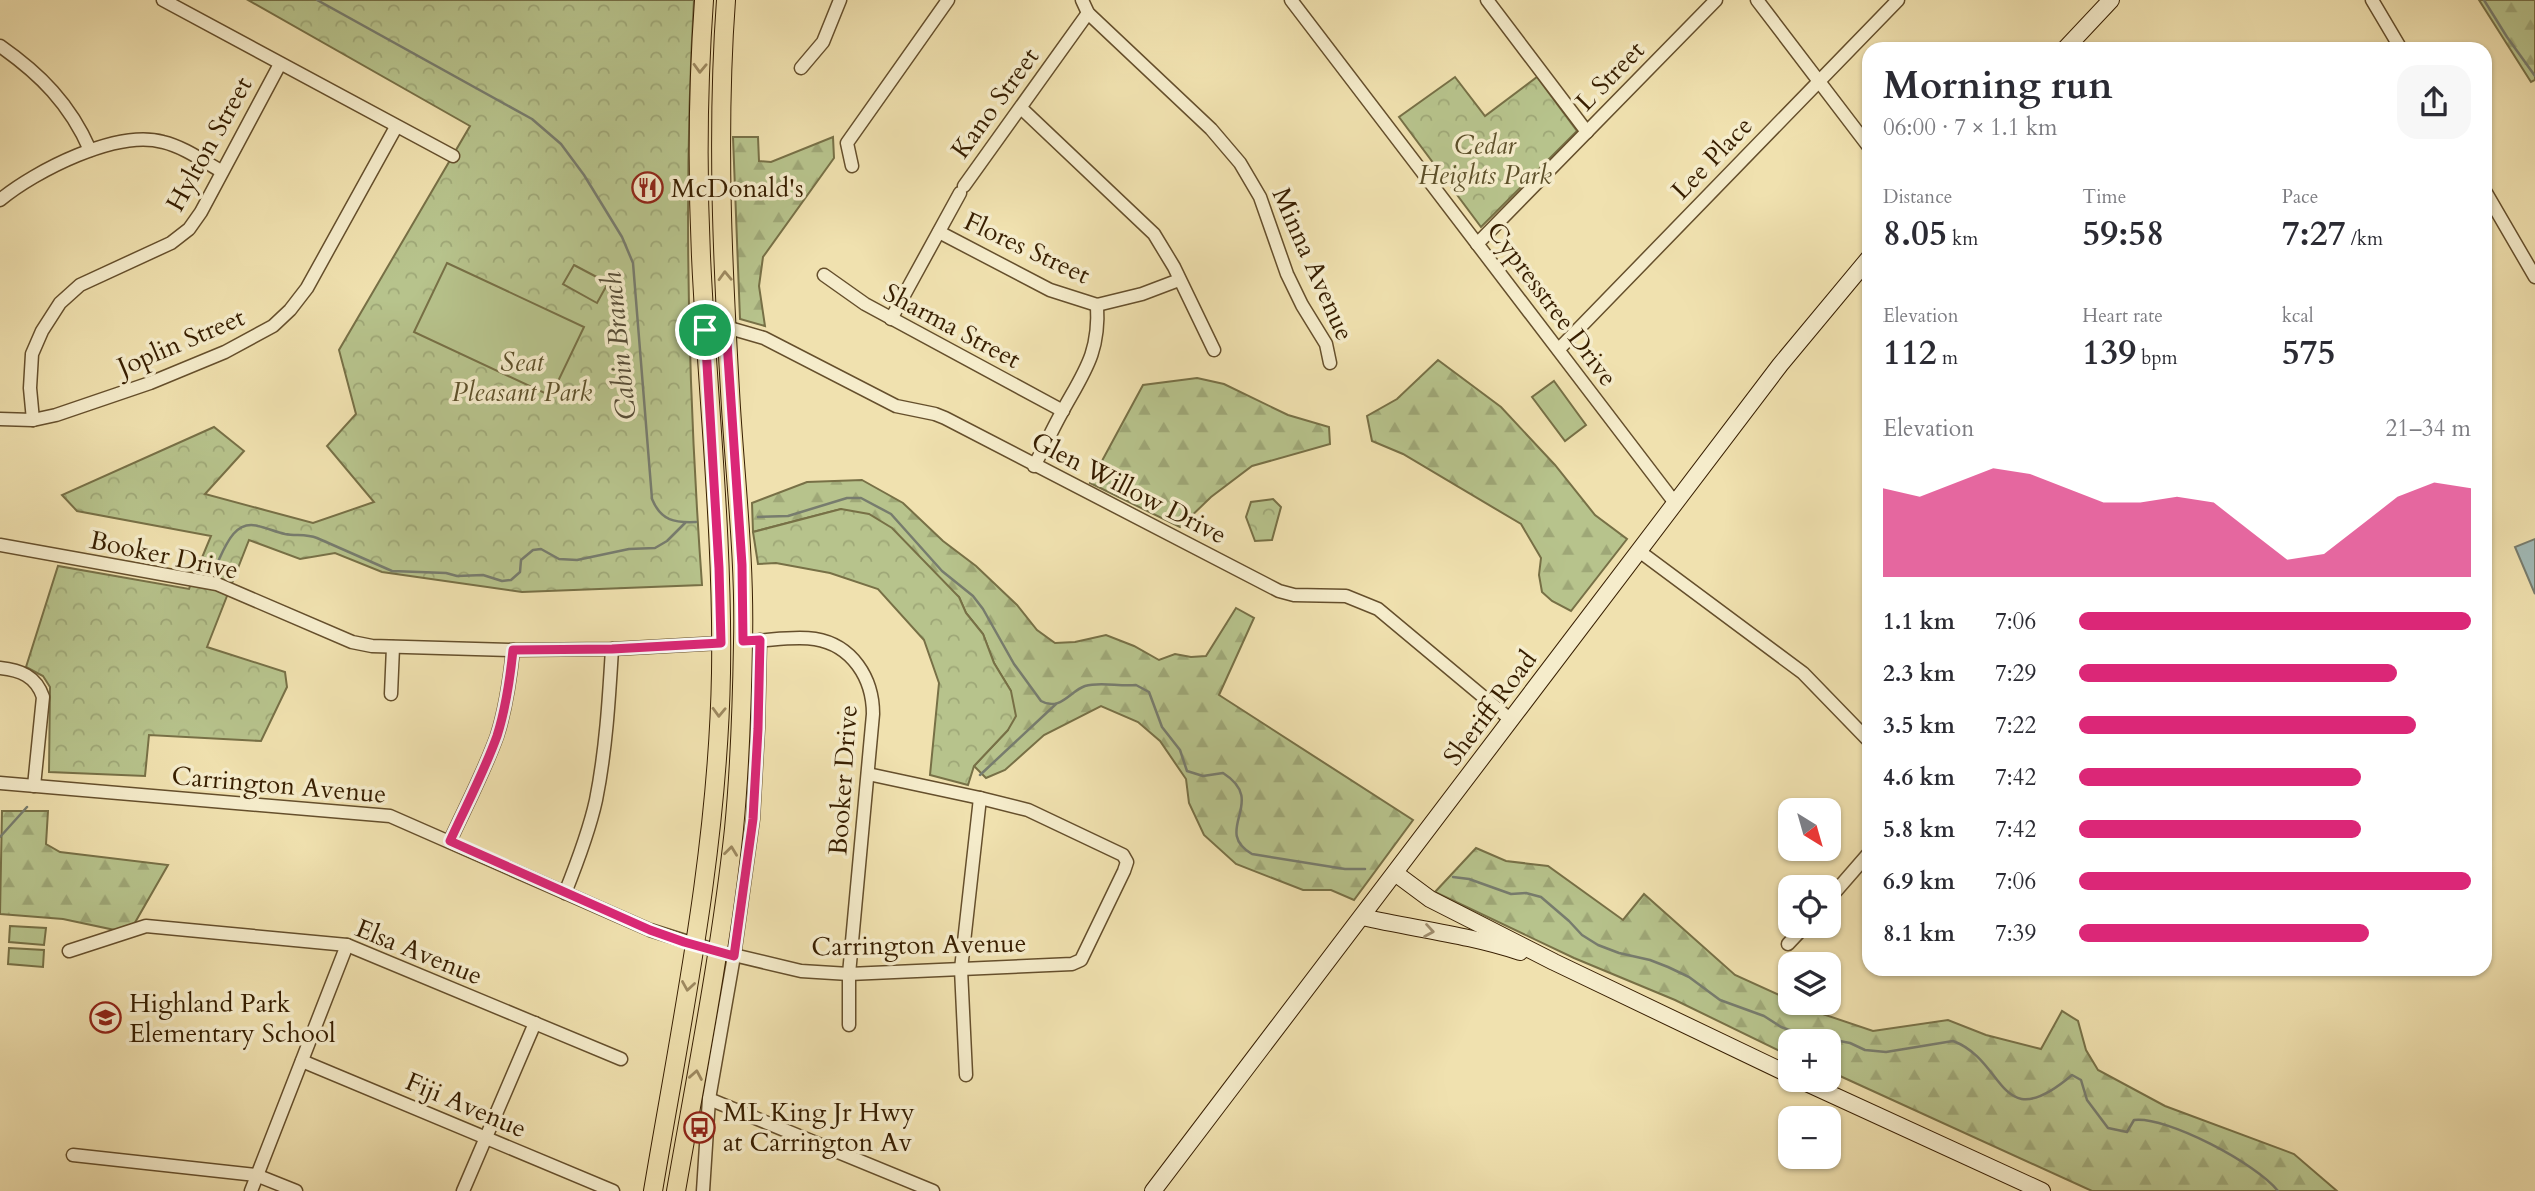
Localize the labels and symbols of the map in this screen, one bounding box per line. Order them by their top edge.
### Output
street label: L Street [1568,33,1652,119]
street label: Kano Street [943,41,1047,165]
one-way arrow [692,63,707,74]
street label: Hylton Street [158,71,260,217]
street label: Lee Place [1664,109,1760,207]
park label: Cedar Heights Park [1418,128,1552,193]
restaurant icon: McDonald's [631,171,665,205]
place label: McDonald's [671,171,804,206]
street label: Minna Avenue [1264,182,1362,346]
street label: Flores Street [958,204,1096,292]
street label: Cypresstree Drive [1479,215,1625,393]
water label: Cabin Branch [592,269,646,422]
one-way arrow [717,271,732,282]
street label: Sharma Street [877,275,1027,377]
street label: Joplin Street [108,300,250,386]
pin [675,300,735,360]
park label: Seat Pleasant Park [452,345,592,410]
street label: Glen Willow Drive [1025,424,1233,552]
street label: Booker Drive [87,522,241,588]
street label: Sheriff Road [1435,643,1545,773]
street label: Booker Drive [820,704,866,856]
one-way arrow [712,706,727,717]
street label: Carrington Avenue [170,758,388,812]
north arrow [1778,798,1841,861]
one-way arrow [724,845,739,857]
street label: Elsa Avenue [350,911,488,993]
one-way arrow [1423,924,1435,939]
street label: Carrington Avenue [811,926,1027,964]
one-way arrow [681,980,696,992]
place label: Highland Park Elementary School [129,986,336,1051]
school or university icon: Highland Park Elementary School [89,1001,123,1035]
street label: Fiji Avenue [400,1064,532,1146]
one-way arrow [688,1069,703,1081]
place label: ML King Jr Hwy at Carrington Av [723,1095,915,1160]
bus stop icon: ML King Jr Hwy at Carrington Av [683,1110,717,1144]

